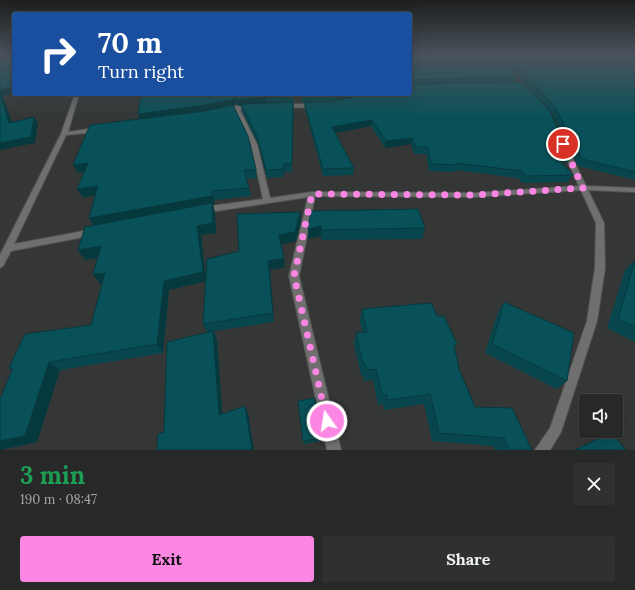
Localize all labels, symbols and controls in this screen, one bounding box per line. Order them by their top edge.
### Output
text: 70 m [98,25,162,61]
icon: right [32,28,84,80]
text: Turn right [98,60,184,83]
pin [546,127,580,161]
icon: arrive [552,133,574,155]
map controls [579,394,623,438]
button: sound [579,394,623,438]
position arrow [306,400,348,442]
text: 3 min [20,460,85,491]
button: close [573,463,615,505]
text: 190 m · 08:47 [20,491,97,508]
button: Exit [20,536,314,582]
button: Share [322,536,615,582]

